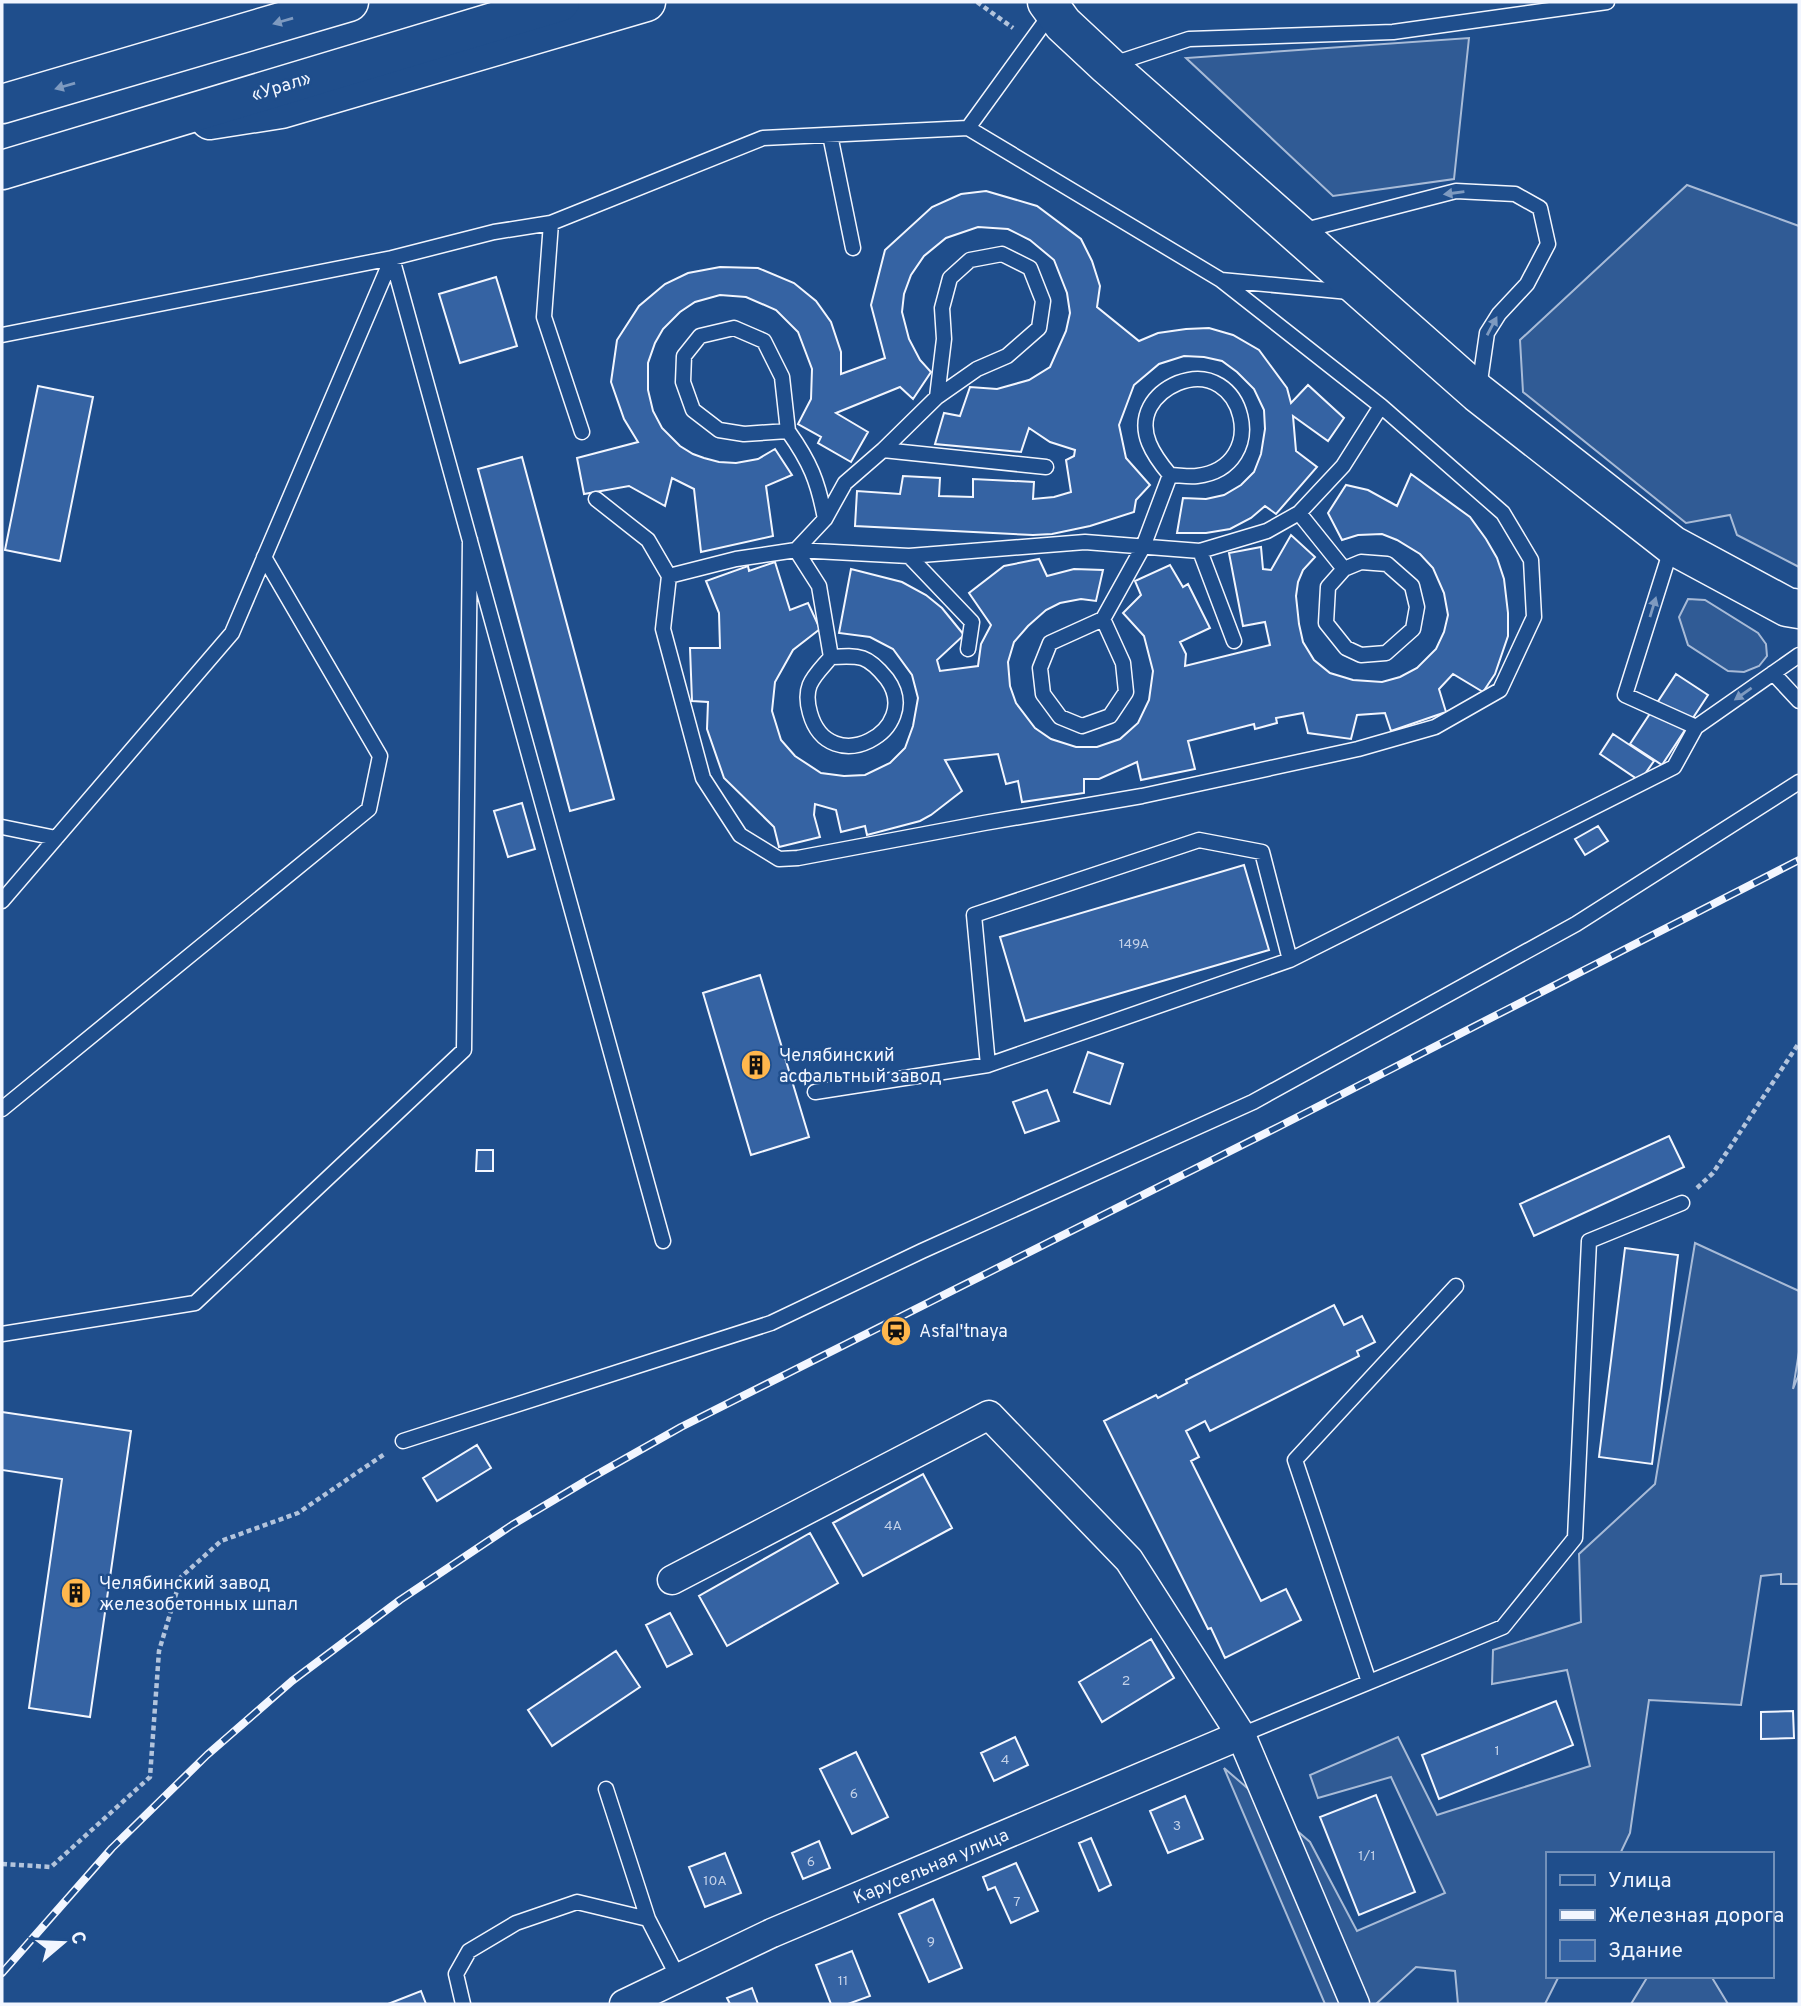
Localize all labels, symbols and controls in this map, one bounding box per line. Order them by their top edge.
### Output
one-way arrow [273,17,294,27]
street label: «Урал» [249,68,314,107]
one-way arrow [55,81,76,91]
one-way arrow [1443,188,1465,199]
one-way arrow [1486,317,1498,336]
one-way arrow [1648,596,1658,617]
one-way arrow [1734,687,1752,701]
house number: 149А [1119,936,1149,953]
place label: Челябинский асфальтный завод [779,1045,942,1089]
building icon: Челябинский асфальтный завод [739,1048,773,1082]
station icon: Asfal'tnaya [879,1314,913,1348]
place label: Asfal'tnaya [919,1321,1008,1344]
house number: 4А [884,1518,902,1535]
place label: Челябинский завод железобетонных шпал [99,1573,298,1617]
building icon: Челябинский завод железобетонных шпал [59,1576,93,1610]
house number: 2 [1122,1673,1130,1690]
house number: 1 [1494,1743,1500,1760]
house number: 4 [1001,1752,1009,1769]
house number: 6 [850,1786,858,1803]
house number: 3 [1173,1818,1181,1835]
street label: Карусельная улица [850,1824,1013,1911]
house number: 1/1 [1358,1848,1376,1865]
legend [1546,1852,1773,1978]
house number: 6 [807,1854,815,1871]
text: Улица [1608,1868,1672,1895]
house number: 10А [703,1873,727,1890]
house number: 7 [1013,1894,1021,1911]
text: Железная дорога [1608,1903,1784,1930]
north arrow [28,1908,98,1978]
text: С [64,1928,91,1948]
house number: 9 [927,1934,935,1951]
text: Здание [1608,1938,1683,1965]
house number: 11 [838,1973,848,1990]

